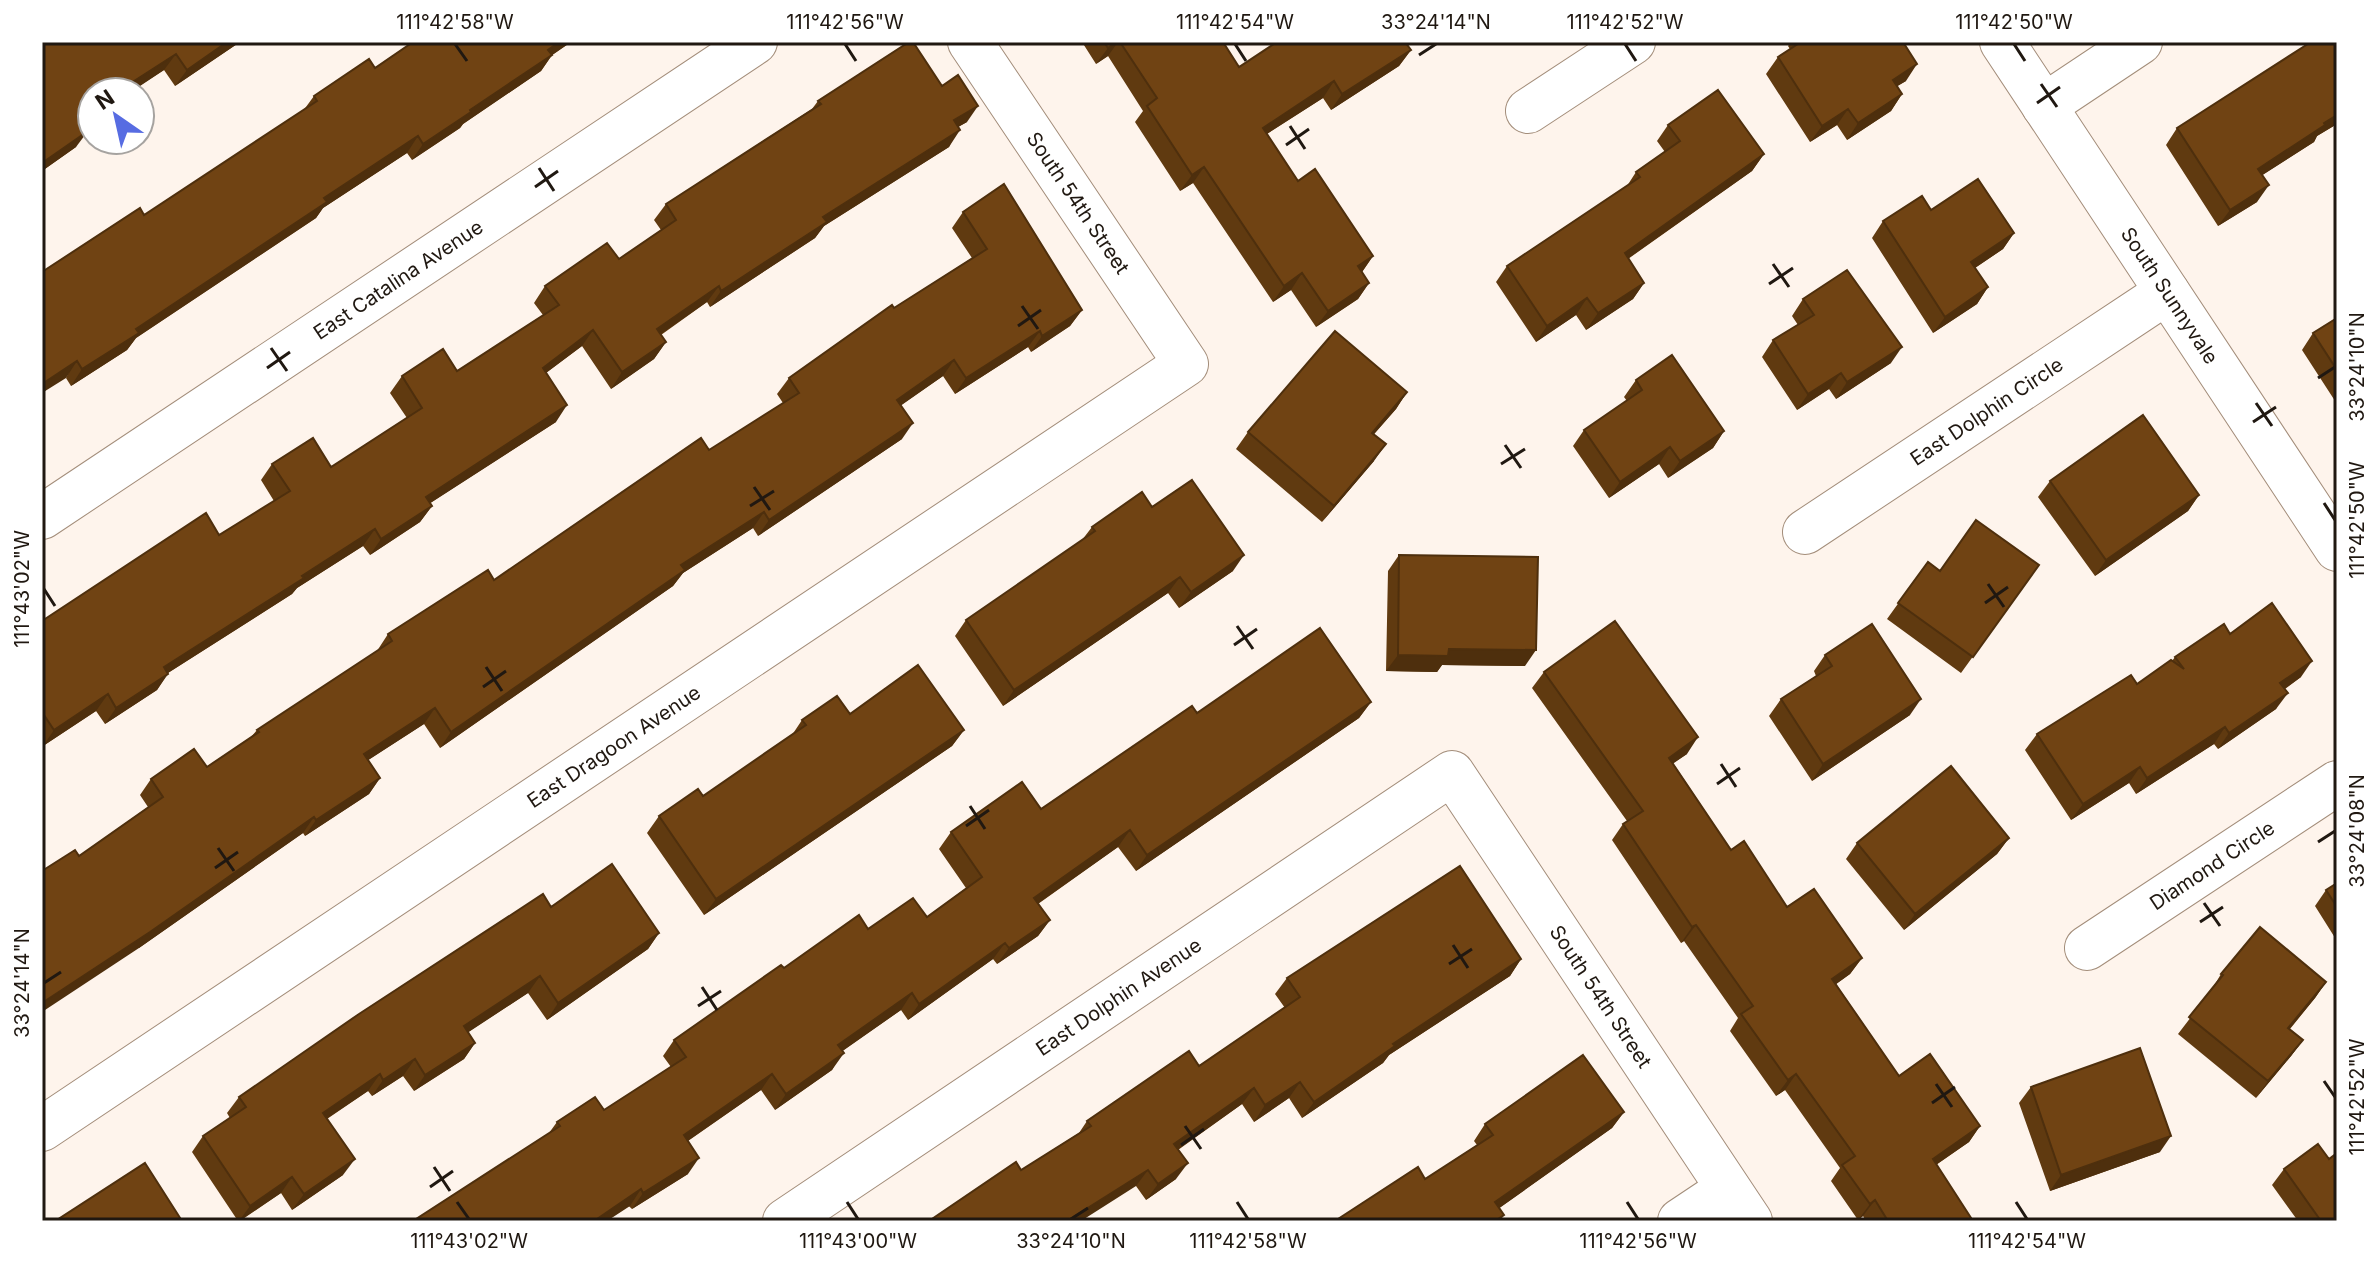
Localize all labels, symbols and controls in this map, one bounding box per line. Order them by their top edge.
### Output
text: 111°42'58"W [396,10,514,34]
text: 111°42'56"W [786,10,904,34]
text: 111°42'54"W [1176,10,1294,34]
text: 33°24'14"N [1381,10,1491,34]
text: 111°42'52"W [1566,10,1684,34]
text: 111°42'50"W [1955,10,2073,34]
north arrow [76,76,156,156]
text: N [91,84,119,115]
street label: South 54th Street [1022,127,1135,279]
street label: East Catalina Avenue [309,215,487,345]
street label: South Sunnyvale [2116,223,2223,369]
text: 33°24'10"N [2345,312,2369,422]
street label: East Dolphin Circle [1906,352,2068,471]
text: 111°42'50"W [2345,461,2369,579]
text: 111°43'02"W [10,530,34,648]
street label: East Dragoon Avenue [523,680,705,813]
text: 33°24'08"N [2345,774,2369,888]
street label: Diamond Circle [2145,816,2279,915]
street label: South 54th Street [1545,921,1657,1073]
text: 33°24'14"N [10,928,34,1038]
street label: East Dolphin Avenue [1032,933,1206,1061]
text: 111°42'52"W [2345,1038,2369,1156]
text: 111°43'02"W [410,1229,528,1253]
text: 111°43'00"W [799,1229,917,1253]
text: 33°24'10"N [1016,1229,1126,1253]
text: 111°42'58"W [1189,1229,1307,1253]
text: 111°42'56"W [1579,1229,1697,1253]
text: 111°42'54"W [1968,1229,2086,1253]

